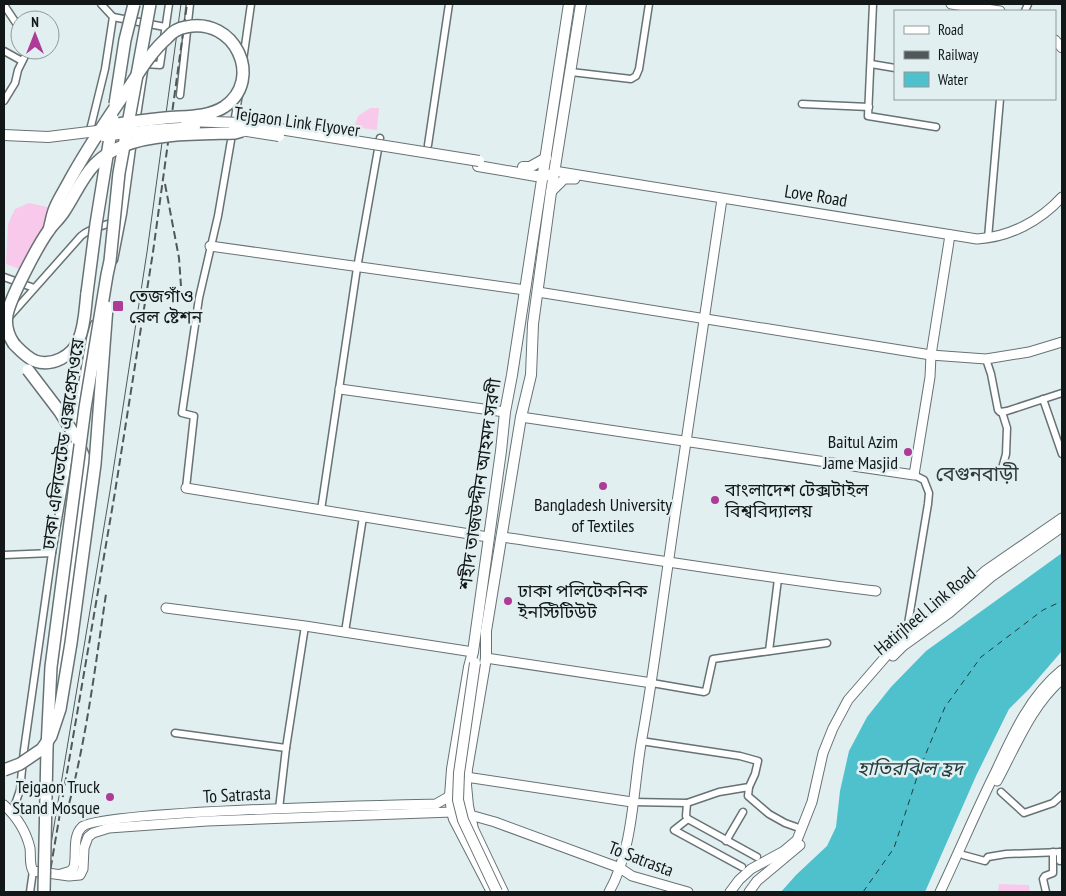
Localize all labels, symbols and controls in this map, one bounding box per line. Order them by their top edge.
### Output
north arrow [10,10,60,60]
legend [894,10,1056,100]
text: N [31,13,39,31]
text: Road [938,20,964,39]
text: Railway [938,45,979,64]
text: Water [938,70,969,89]
street label: Tejgaon Link Flyover [233,101,362,142]
street label: Love Road [783,179,849,212]
place label: তেজগাঁও রেল ষ্টেশন [129,284,204,328]
marker: তেজগাঁও রেল ষ্টেশন [111,299,125,313]
street label: ঢাকা এলিভেটেড এক্সপ্রেসওয়ে [36,336,89,552]
street label: শহীদ তাজউদ্দীন আহমদ সরণী [453,376,506,592]
place label: Baitul Azim Jame Masjid [822,430,898,474]
marker: Baitul Azim Jame Masjid [902,446,914,458]
district label: বেগুনবাড়ী [935,461,1019,487]
place label: বাংলাদেশ টেক্সটাইল বিশ্ববিদ্যালয় [724,478,870,522]
marker: Bangladesh University of Textiles [597,480,609,492]
place label: Bangladesh University of Textiles [534,493,672,537]
marker: বাংলাদেশ টেক্সটাইল বিশ্ববিদ্যালয় [709,494,721,506]
street label: Hatirjheel Link Road [869,561,980,660]
place label: ঢাকা পলিটেকনিক ইনস্টিটিউট [517,579,648,623]
marker: ঢাকা পলিটেকনিক ইনস্টিটিউট [502,595,514,607]
water label: হাতিরঝিল হ্রদ [857,756,966,780]
place label: Tejgaon Truck Stand Mosque [12,775,100,819]
street label: To Satrasta [202,781,272,808]
marker: Tejgaon Truck Stand Mosque [104,791,116,803]
street label: To Satrasta [605,836,677,881]

